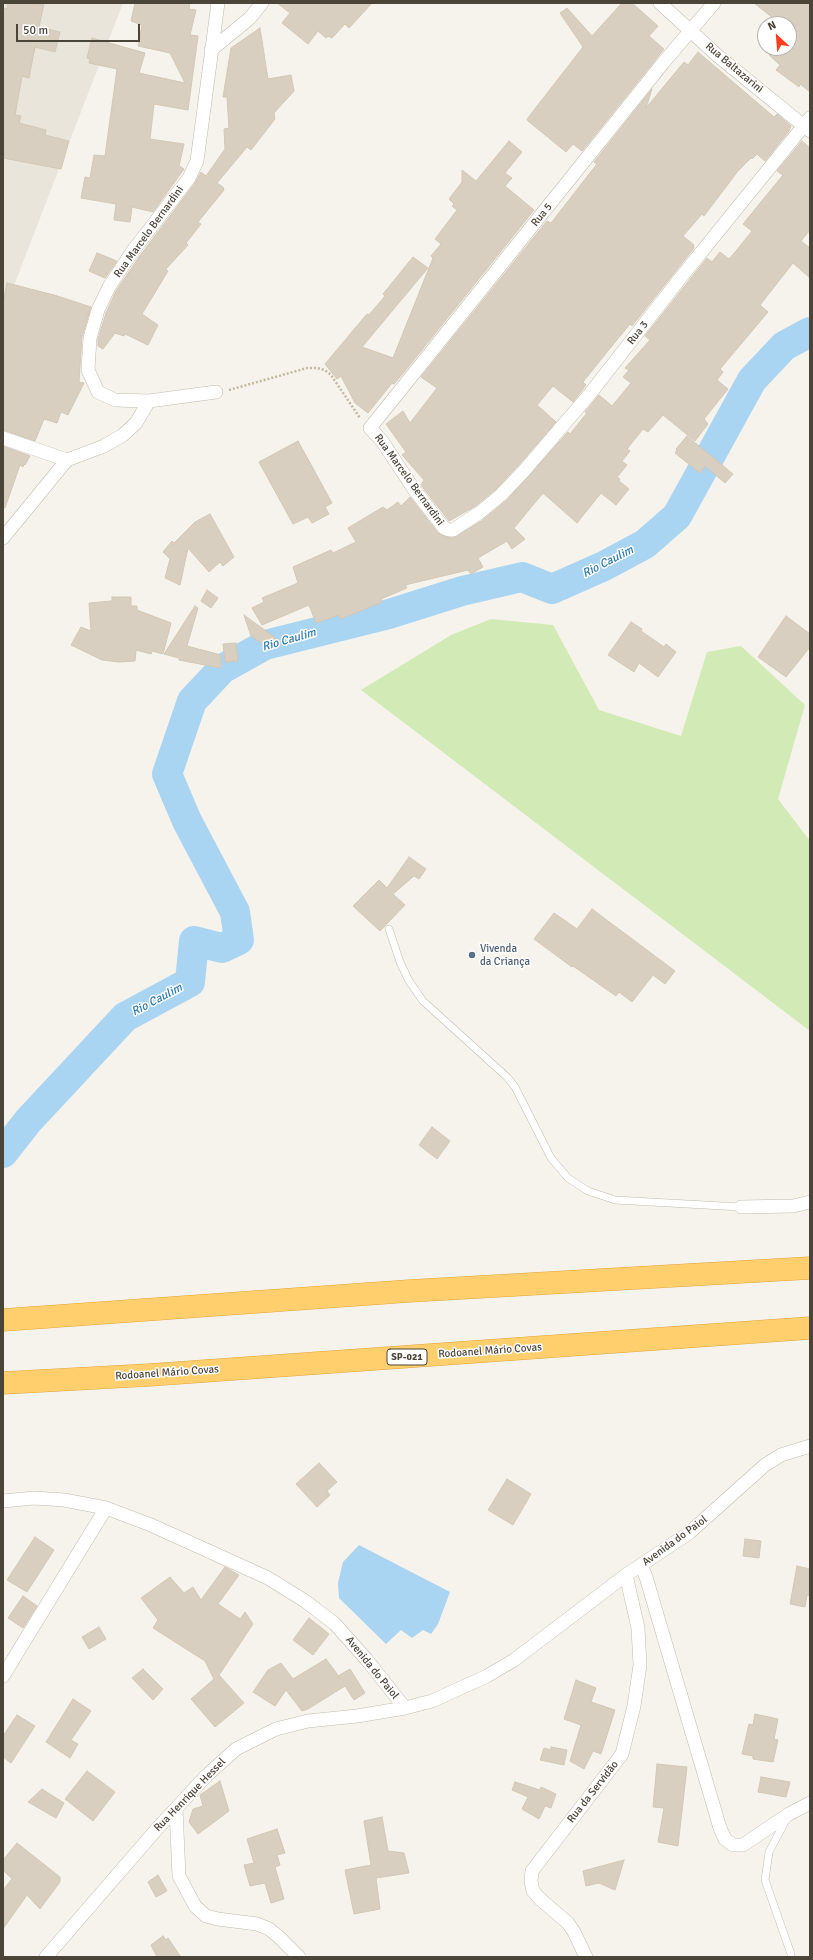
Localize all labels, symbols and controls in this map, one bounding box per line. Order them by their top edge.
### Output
scale bar [18,16,142,42]
north arrow [757,16,797,56]
text: N [766,18,778,33]
text: 50 m [23,23,48,38]
street label: Rua Baltazarini [702,40,766,96]
street label: Rua Marcelo Bernardini [111,184,187,280]
street label: Rua 5 [529,201,555,229]
street label: Rua 3 [625,319,651,347]
street label: Rua Marcelo Bernardini [371,432,447,528]
water label: Rio Caulim [580,543,636,581]
water label: Rio Caulim [260,625,318,655]
place label: Vivenda da Criança [480,942,530,968]
marker: Vivenda da Criança [467,950,477,960]
water label: Rio Caulim [129,981,185,1019]
street label: Rodoanel Mário Covas [438,1341,542,1361]
road number: SP-021 [387,1349,427,1365]
street label: Rodoanel Mário Covas [115,1363,219,1383]
street label: Avenida do Paiol [640,1513,710,1569]
street label: Avenida do Paiol [343,1634,401,1702]
street label: Rua Henrique Hessel [151,1755,229,1835]
street label: Rua da Servidão [565,1758,621,1826]

